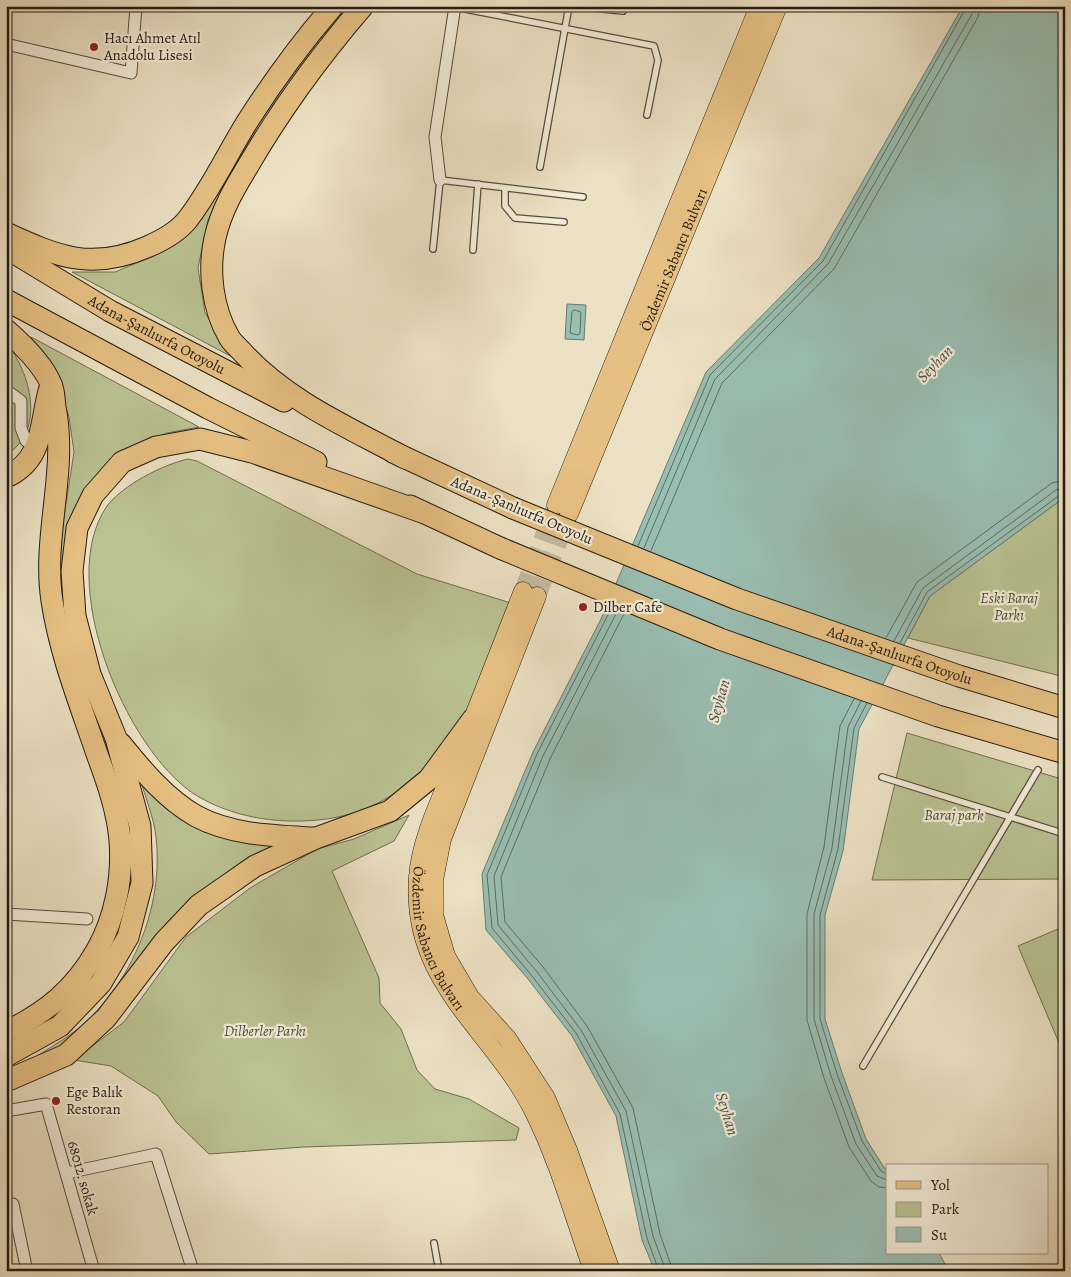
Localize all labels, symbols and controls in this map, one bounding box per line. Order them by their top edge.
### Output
place label: Hacı Ahmet Atıl Anadolu Lisesi [103,28,201,65]
marker: Hacı Ahmet Atıl Anadolu Lisesi [88,41,100,53]
street label: Özdemir Sabancı Bulvarı [635,185,712,334]
street label: Adana-Şanlıurfa Otoyolu [84,290,230,379]
water label: Seyhan [912,341,958,387]
street label: Adana-Şanlıurfa Otoyolu [447,471,597,549]
park label: Eski Baraj Parkı [980,588,1038,625]
place label: Dilber Cafe [593,597,663,617]
marker: Dilber Cafe [577,601,589,613]
street label: Adana-Şanlıurfa Otoyolu [824,621,976,690]
water label: Seyhan [702,677,736,725]
park label: Baraj park [924,805,984,825]
street label: Özdemir Sabancı Bulvarı [407,865,469,1015]
park label: Dilberler Parkı [224,1021,306,1041]
place label: Ege Balık Restoran [66,1082,123,1119]
water label: Seyhan [710,1090,744,1138]
marker: Ege Balık Restoran [50,1095,62,1107]
street label: 68012. sokak [63,1138,103,1218]
legend [886,1164,1048,1254]
text: Yol [930,1175,950,1195]
text: Park [931,1199,960,1219]
text: Su [931,1225,948,1245]

